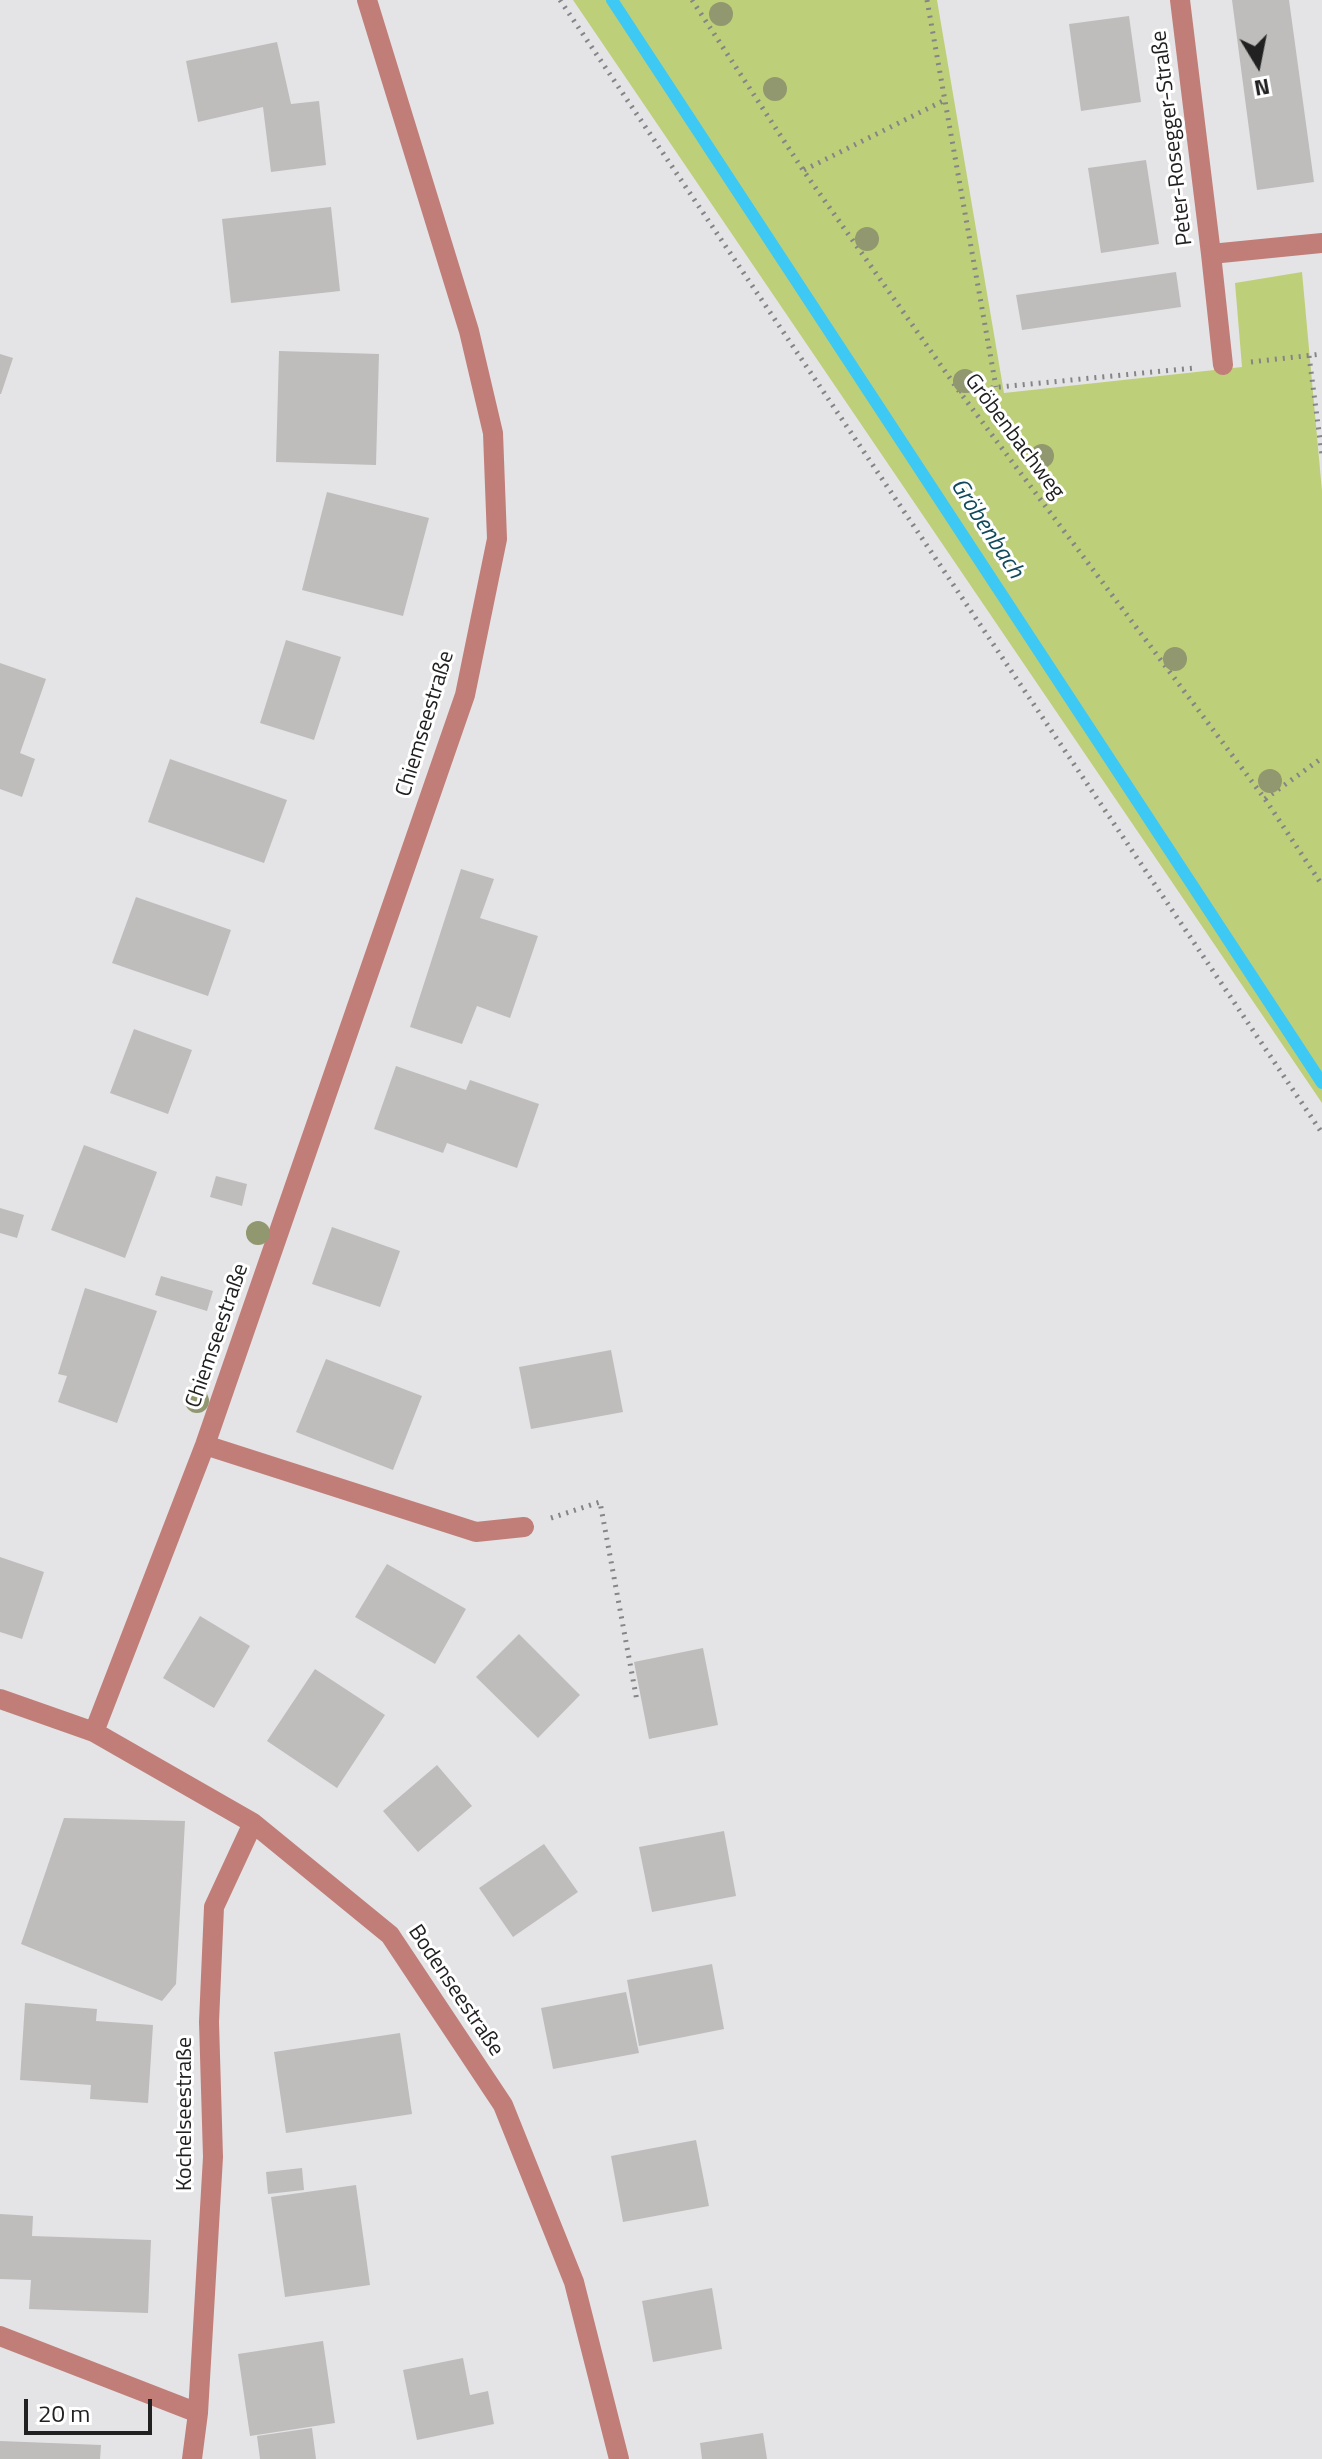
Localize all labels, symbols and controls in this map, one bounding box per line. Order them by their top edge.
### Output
north arrow [1218,24,1298,104]
street label: Peter-Rosegger-Straße [1147,29,1199,247]
text: N [1252,70,1273,106]
street label: Gröbenbachweg [958,369,1070,505]
water label: Gröbenbach [943,474,1029,584]
street label: Chiemseestraße [391,648,461,800]
street label: Chiemseestraße [181,1260,255,1412]
street label: Bodenseestraße [401,1920,509,2062]
street label: Kochelseestraße [173,2037,199,2191]
scale bar [28,2383,156,2433]
text: 20 m [38,2395,90,2431]

